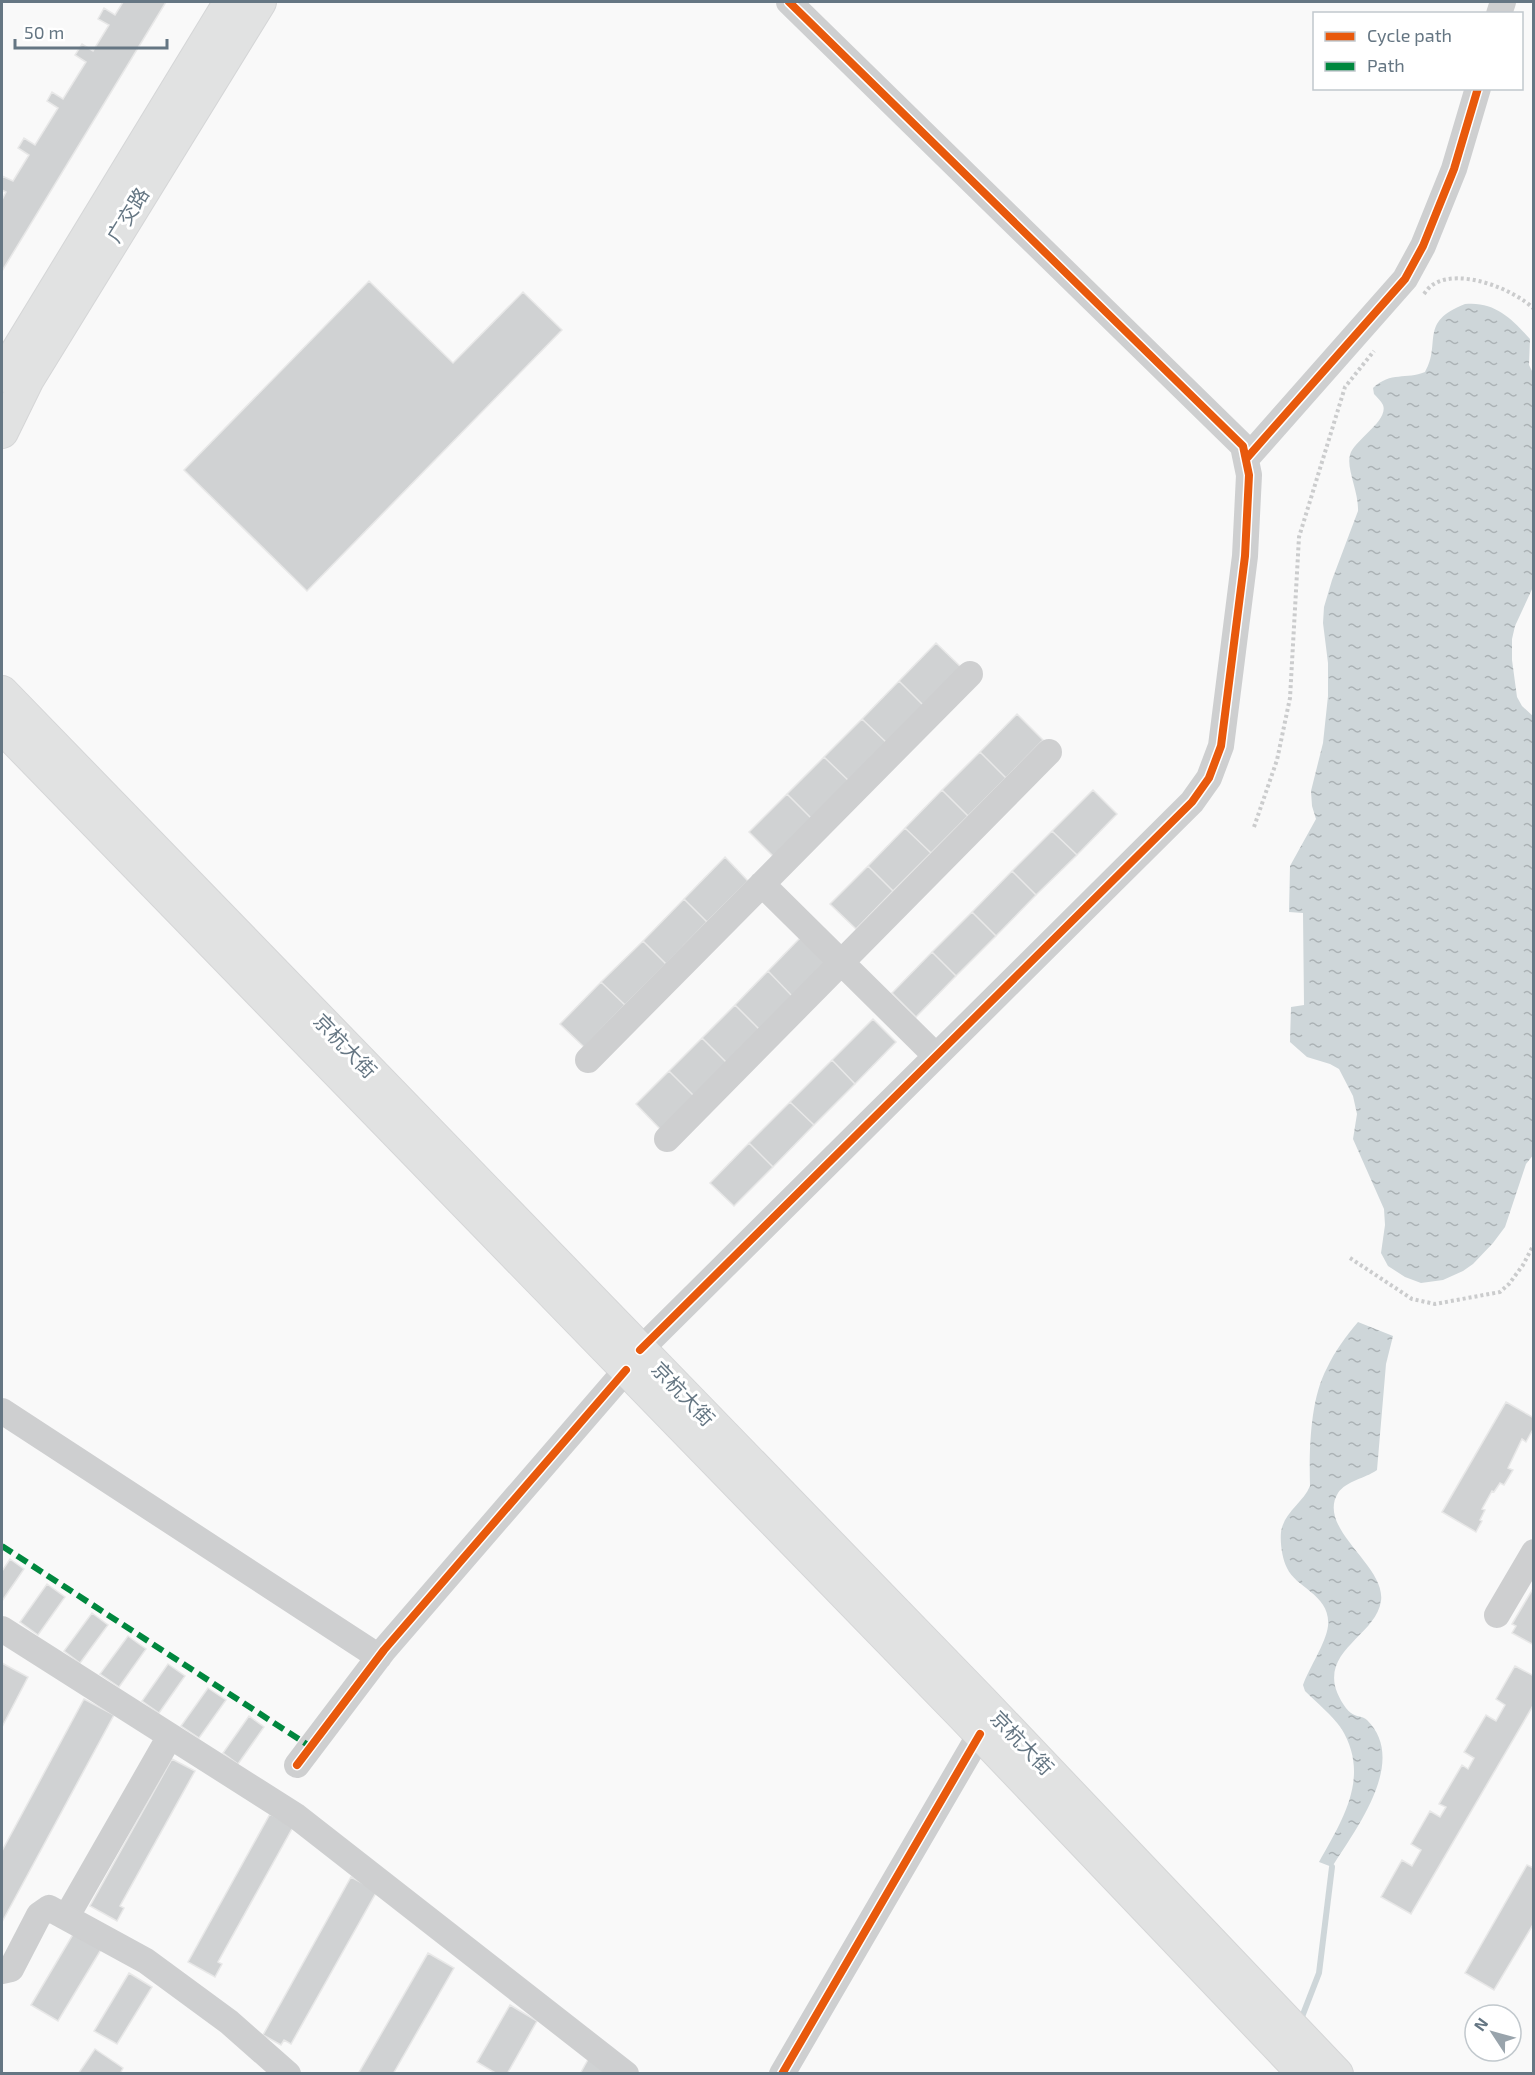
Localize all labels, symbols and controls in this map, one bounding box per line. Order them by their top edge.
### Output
scale bar [15,12,166,50]
legend [1313,12,1523,90]
text: 50 m [24,21,64,43]
text: Cycle path [1367,24,1452,46]
text: Path [1367,54,1405,76]
street label: 广交路 [101,183,153,246]
street label: 京杭大街 [309,1008,382,1082]
street label: 京杭大街 [647,1356,720,1430]
street label: 京杭大街 [986,1705,1059,1779]
north arrow [1463,2003,1523,2063]
text: N [1469,2014,1492,2034]

